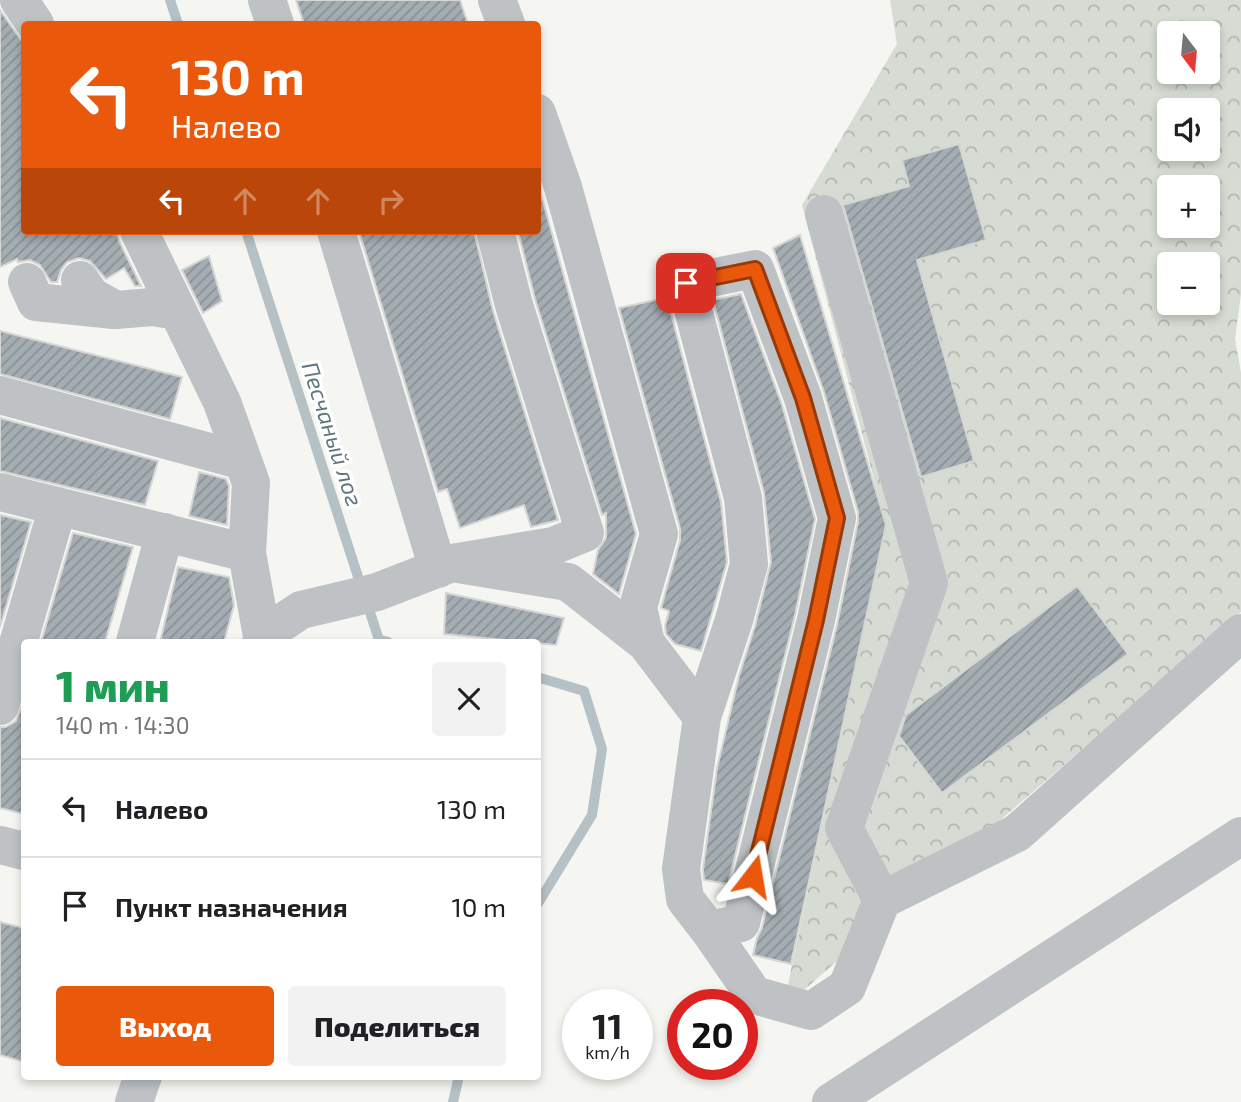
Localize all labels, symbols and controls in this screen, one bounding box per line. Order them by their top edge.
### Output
north arrow [1157,21,1220,84]
map controls [1157,21,1220,315]
text: 130 m [171,46,305,105]
icon: left [56,49,147,140]
button: sound [1157,98,1220,161]
text: Налево [171,106,281,144]
button: + [1157,175,1220,238]
icon: left [153,182,191,220]
icon: ahead [226,182,264,220]
icon: ahead [299,182,337,220]
icon: right [372,182,410,220]
button: − [1157,252,1220,315]
pin [656,253,716,313]
icon: arrive [667,264,705,302]
water label: Песчаный лог [296,358,370,510]
text: 1 мин [56,660,170,710]
button: close [432,662,506,736]
text: 140 m · 14:30 [56,711,190,739]
icon: left [56,789,94,827]
text: Налево [115,793,208,824]
text: 130 m [437,793,506,824]
position arrow [716,839,790,913]
icon: arrive [56,887,94,925]
text: Пункт назначения [115,891,348,922]
text: 10 m [451,891,506,922]
button: Выход [56,986,274,1066]
button: Поделиться [288,986,506,1066]
speed limit sign: 20 [667,989,758,1080]
text: 11 [592,1004,623,1046]
text: km/h [585,1041,630,1063]

